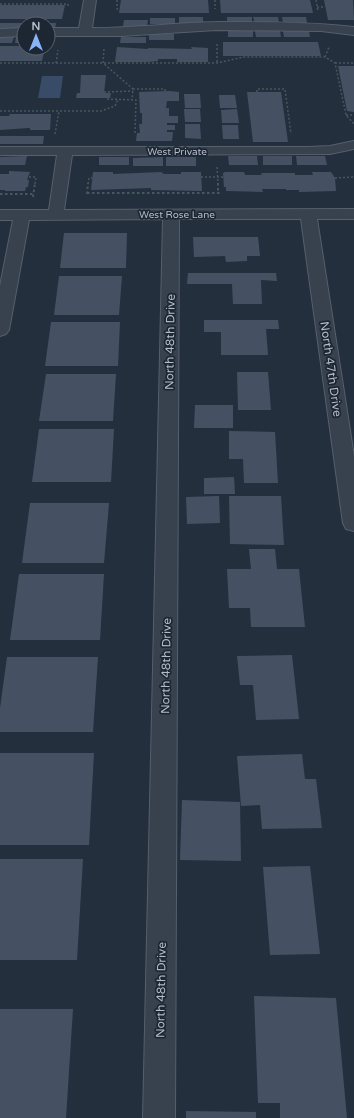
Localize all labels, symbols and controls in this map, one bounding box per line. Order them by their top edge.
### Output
north arrow [16,16,56,56]
text: N [32,20,40,33]
street label: West Private [147,146,207,158]
street label: West Rose Lane [139,209,215,221]
street label: North 48th Drive [162,294,178,390]
street label: North 47th Drive [317,320,345,418]
street label: North 48th Drive [158,618,174,714]
street label: North 48th Drive [153,942,169,1038]

